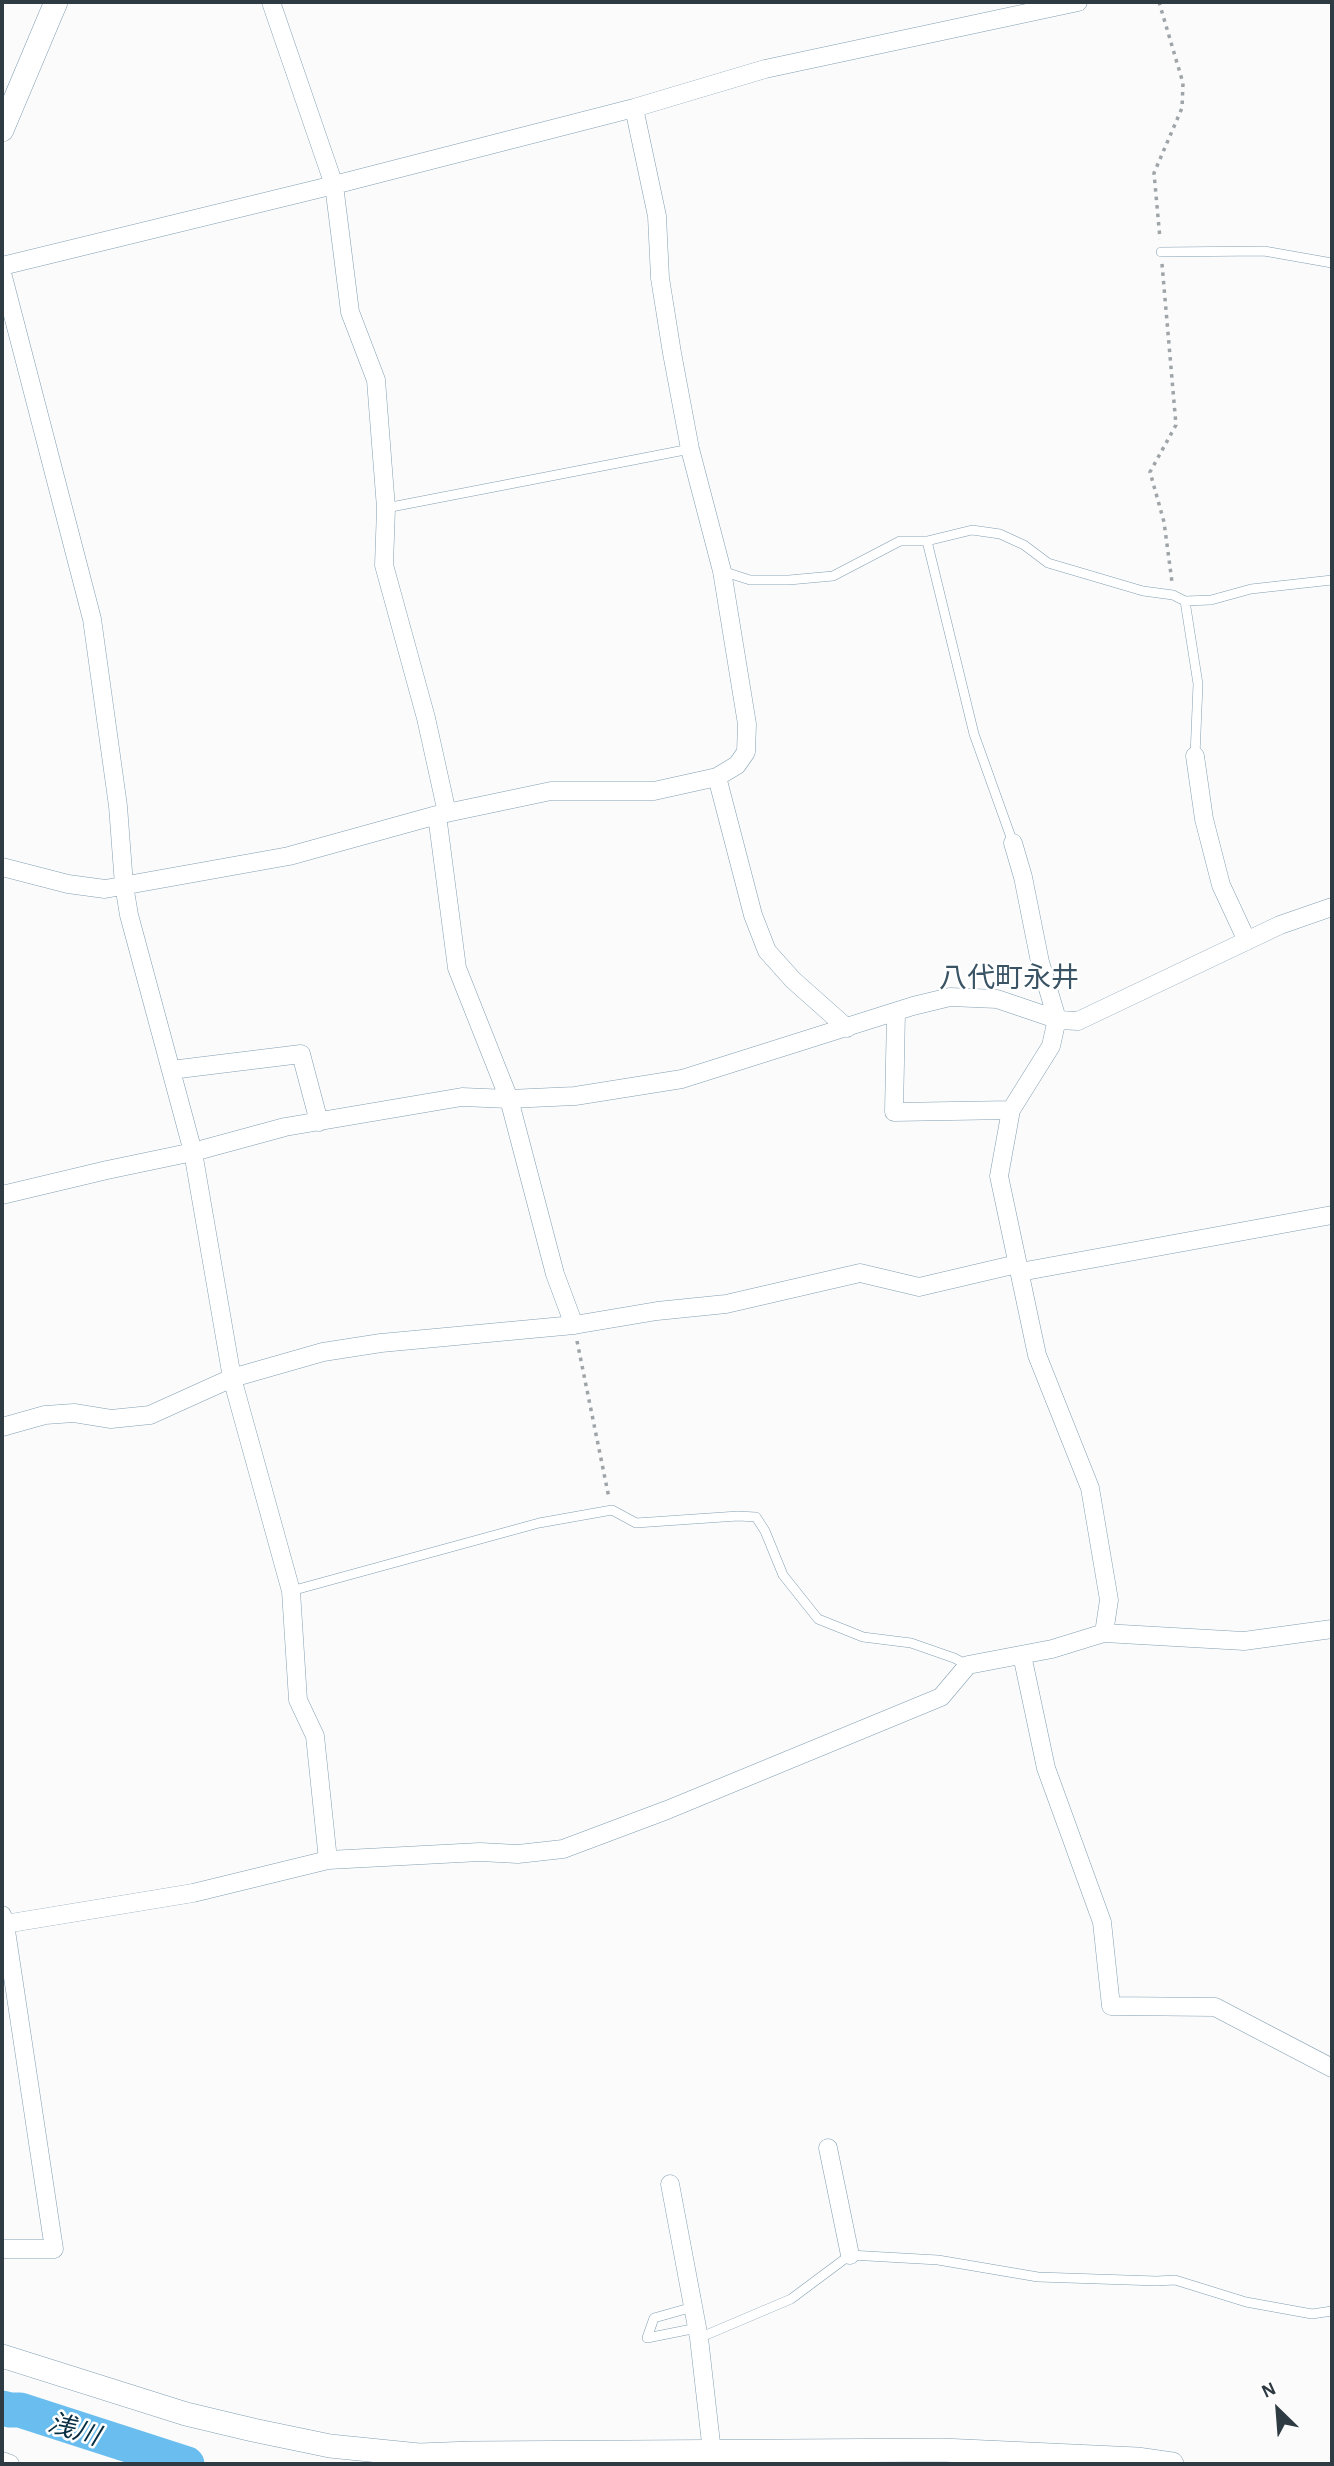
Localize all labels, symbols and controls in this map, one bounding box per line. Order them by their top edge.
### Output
district label: 八代町永井 [939,962,1079,996]
north arrow [1243,2375,1313,2445]
text: N [1259,2379,1279,2402]
water label: 浅川 [45,2407,103,2453]

